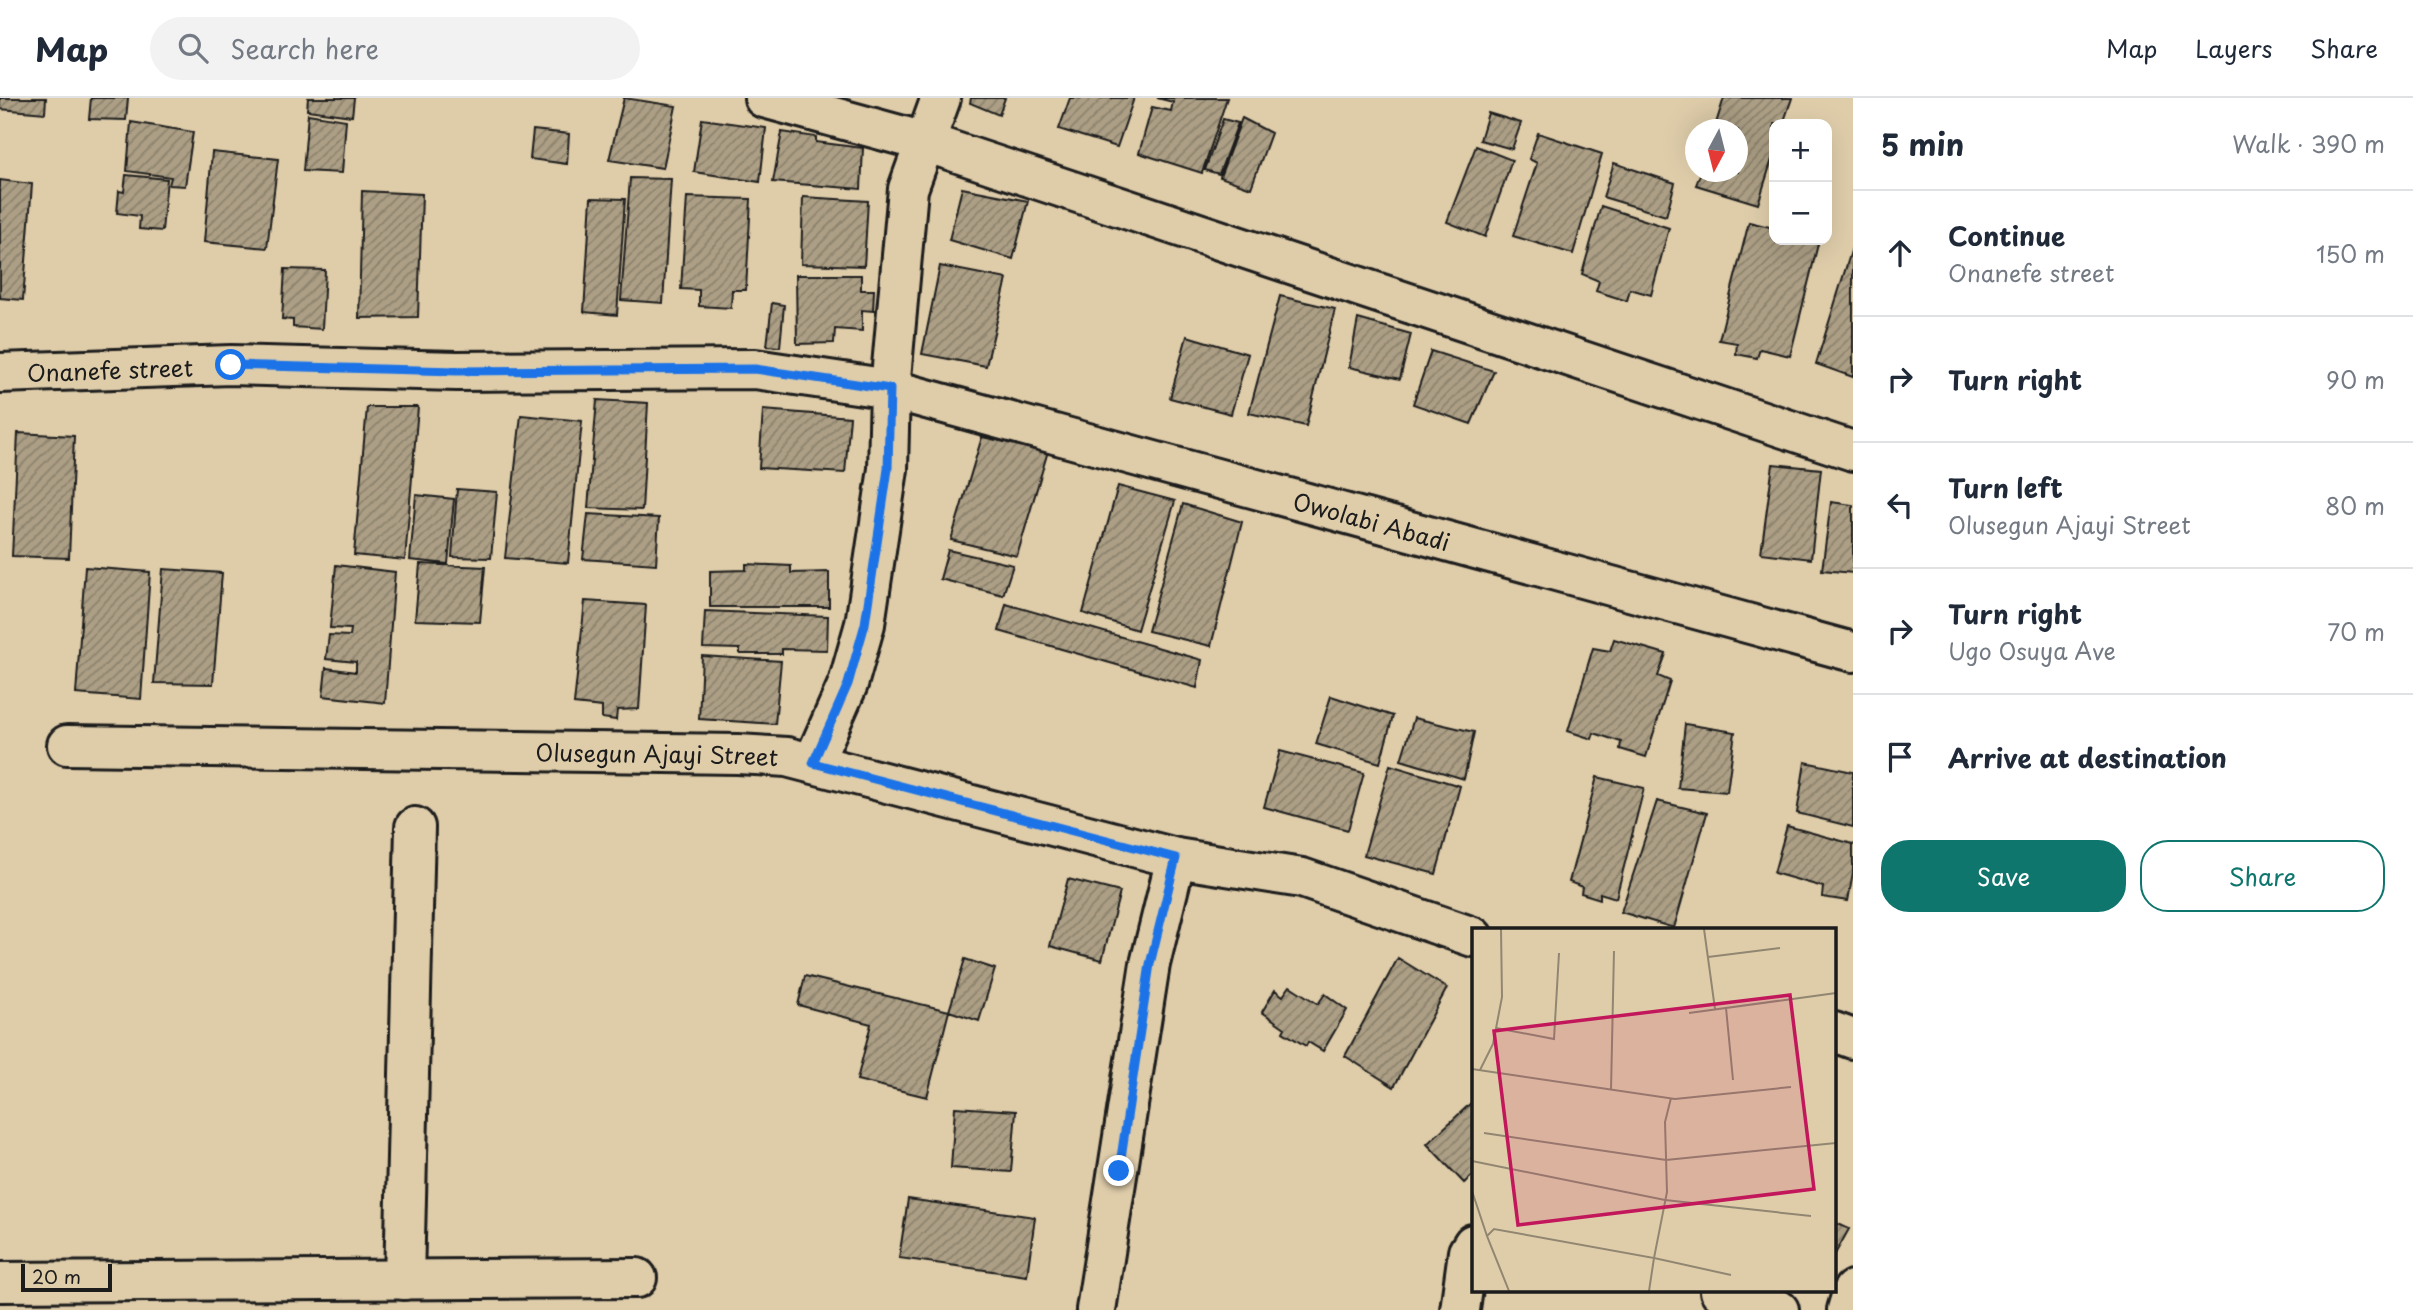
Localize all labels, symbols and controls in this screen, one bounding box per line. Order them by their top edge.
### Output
search box [150,17,640,80]
text: Map [35,23,108,73]
icon: search [174,29,212,67]
text: Search here [230,29,379,68]
text: Map [2106,30,2157,66]
text: Layers [2195,30,2272,66]
text: Share [2310,30,2378,66]
north arrow [1685,119,1748,182]
map controls [1769,119,1832,245]
button: + [1769,119,1832,182]
text: 5 min [1881,121,1964,166]
text: Walk · 390 m [2232,126,2385,161]
button: − [1769,182,1832,245]
text: Continue [1948,216,2065,255]
icon: ahead [1881,234,1919,272]
text: 150 m [2316,236,2385,271]
text: Onanefe street [1948,255,2114,290]
street label: Onanefe street [26,349,194,390]
route start [215,349,246,380]
icon: right [1881,360,1919,398]
text: Turn right [1948,360,2082,399]
text: 90 m [2326,362,2385,397]
text: Turn left [1948,468,2063,507]
street label: Owolabi Abadi [1289,482,1454,559]
icon: left [1881,486,1919,524]
text: 80 m [2325,488,2385,523]
text: Olusegun Ajayi Street [1948,507,2191,542]
text: Turn right [1948,594,2082,633]
icon: right [1881,612,1919,650]
text: 70 m [2327,614,2385,649]
text: Ugo Osuya Ave [1948,633,2116,668]
street label: Olusegun Ajayi Street [535,734,779,774]
icon: arrive [1881,738,1919,776]
text: Arrive at destination [1948,738,2227,777]
button: Save [1881,840,2126,912]
button: Share [2140,840,2385,912]
inset map [1472,928,1836,1292]
route end [1103,1155,1134,1186]
scale bar [21,1261,112,1293]
text: 20 m [32,1262,81,1290]

